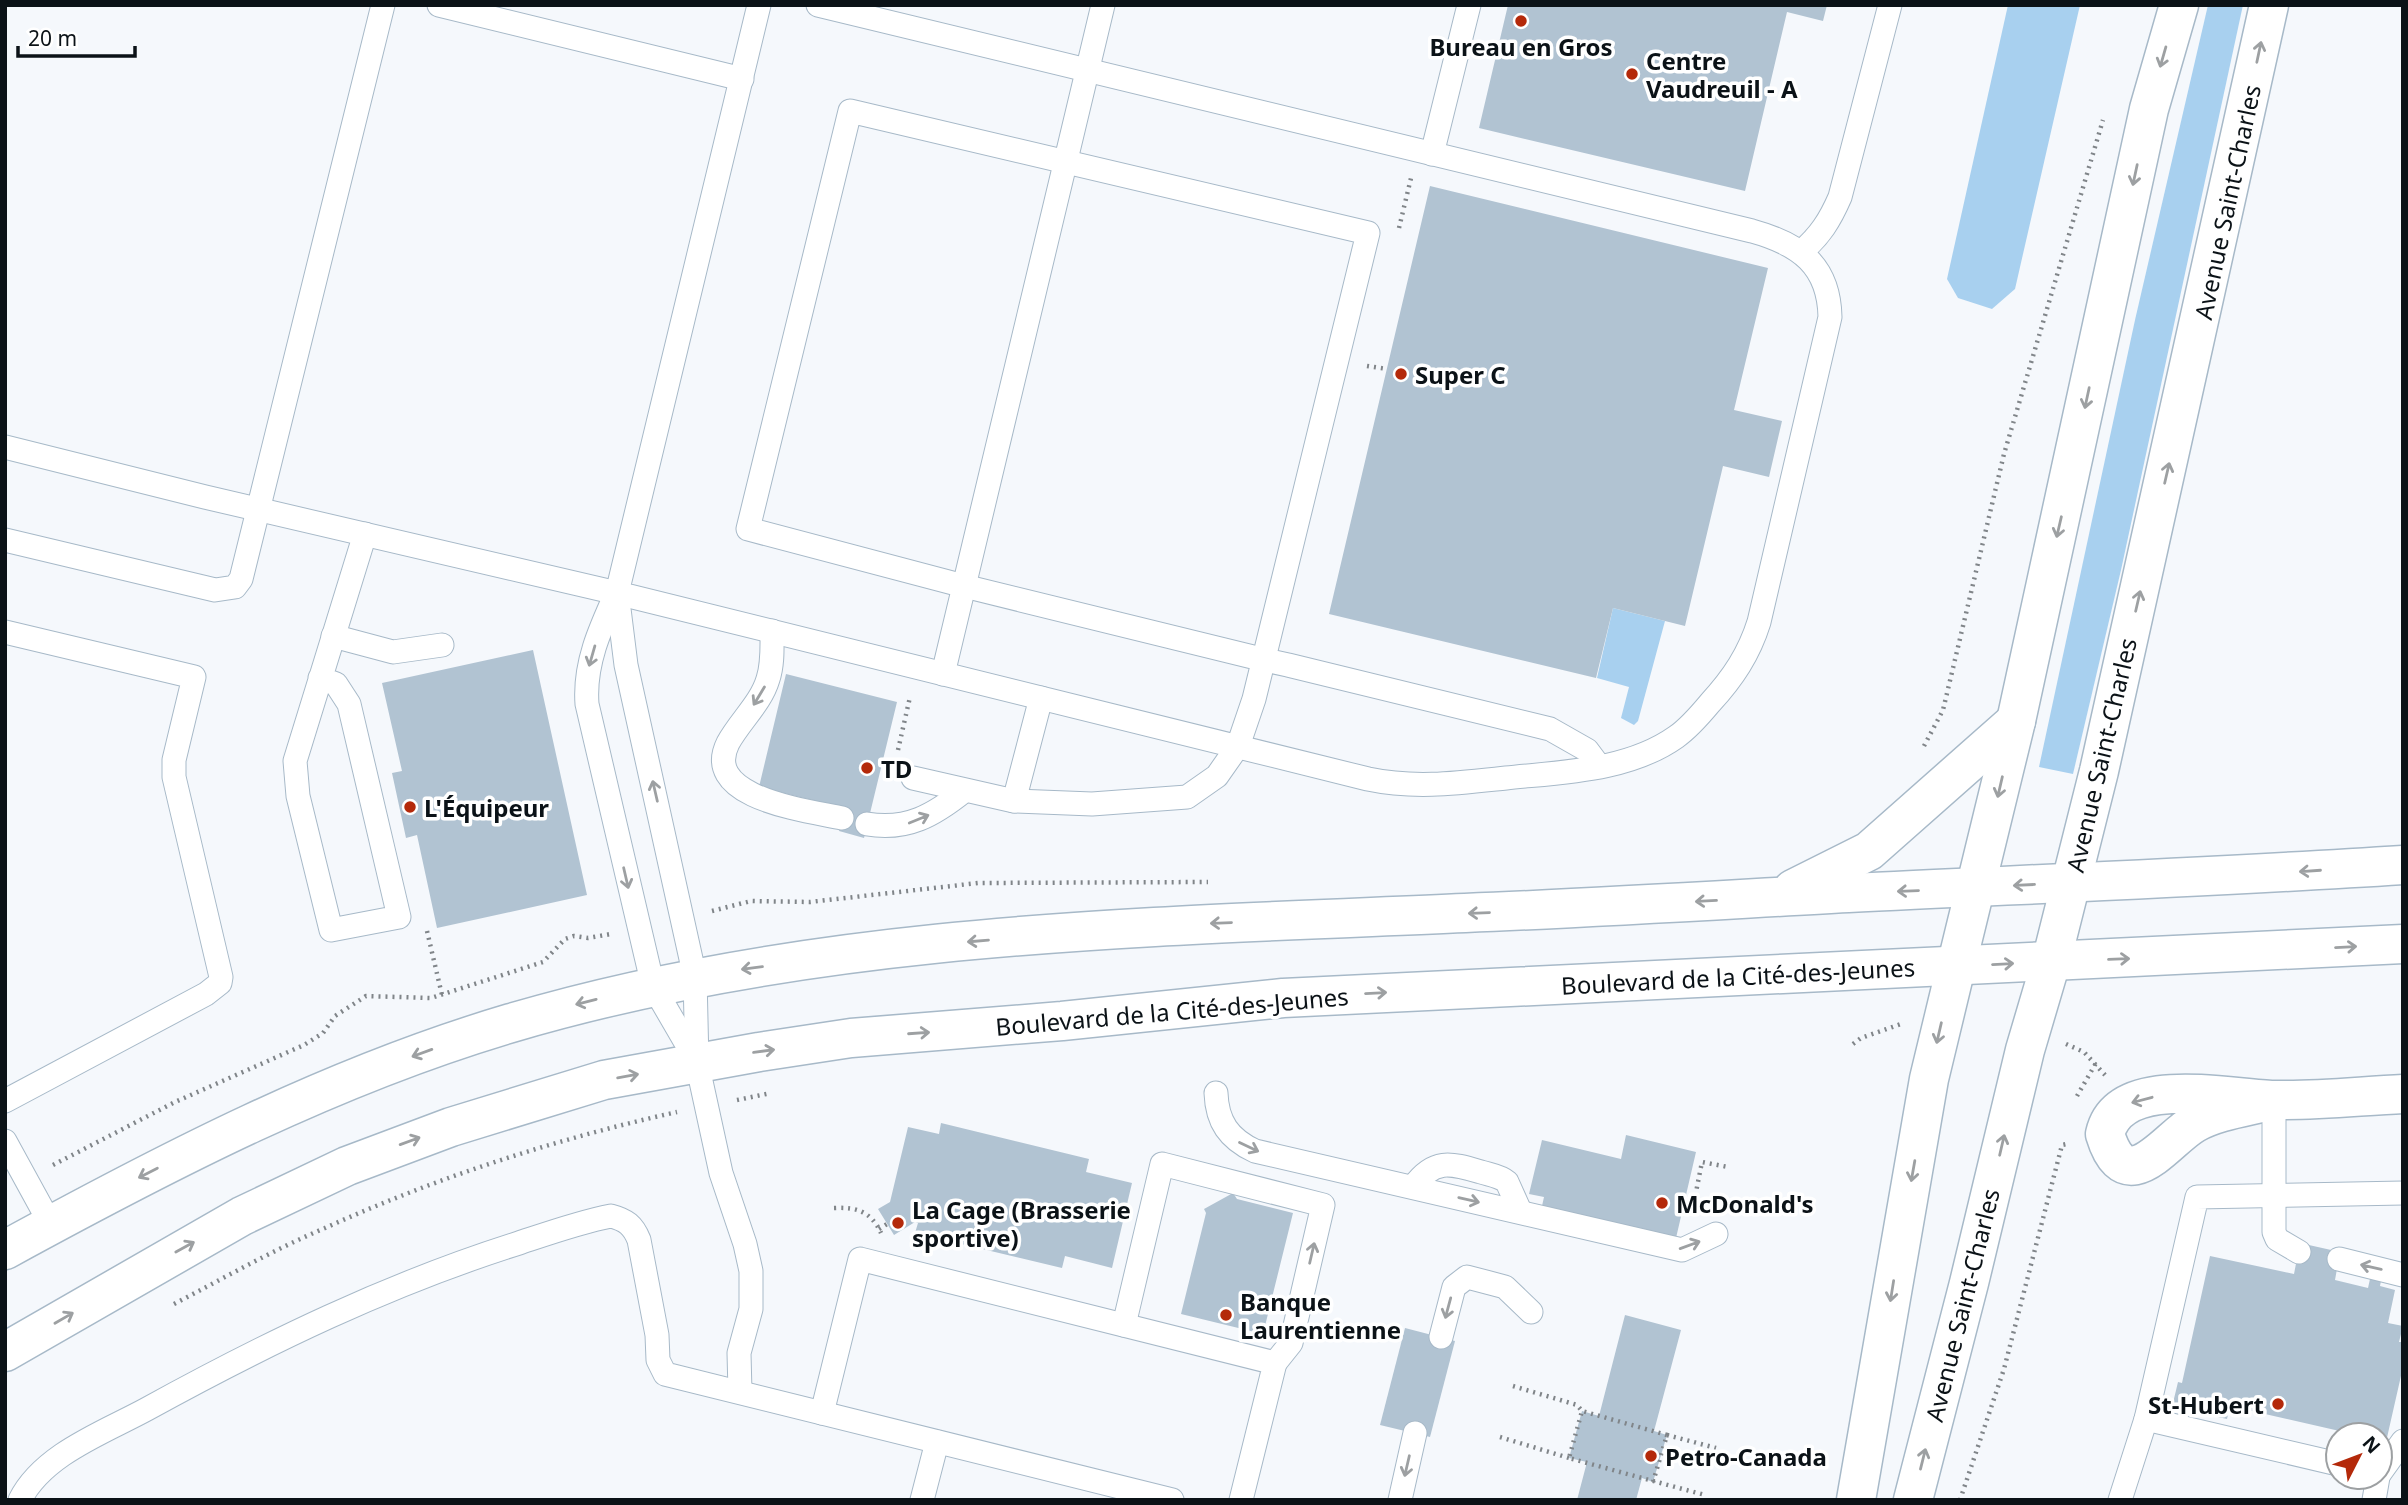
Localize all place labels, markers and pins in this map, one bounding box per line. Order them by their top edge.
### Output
marker: Bureau en Gros [1513,13,1529,29]
place label: Bureau en Gros [1429,30,1613,63]
place label: Centre Vaudreuil - A [1646,44,1798,105]
marker: Centre Vaudreuil - A [1624,66,1640,82]
place label: Super C [1415,358,1506,391]
marker: Super C [1393,366,1409,382]
place label: TD [881,752,912,785]
marker: TD [859,760,875,776]
place label: L'Équipeur [424,791,549,824]
marker: L'Équipeur [402,799,418,815]
place label: McDonald's [1676,1187,1814,1220]
place label: La Cage (Brasserie sportive) [912,1193,1131,1254]
marker: McDonald's [1654,1195,1670,1211]
marker: La Cage (Brasserie sportive) [890,1215,906,1231]
place label: Banque Laurentienne [1240,1285,1401,1346]
marker: Banque Laurentienne [1218,1307,1234,1323]
place label: St-Hubert [2148,1388,2264,1421]
marker: St-Hubert [2270,1396,2286,1412]
place label: Petro-Canada [1665,1440,1827,1473]
marker: Petro-Canada [1643,1448,1659,1464]

